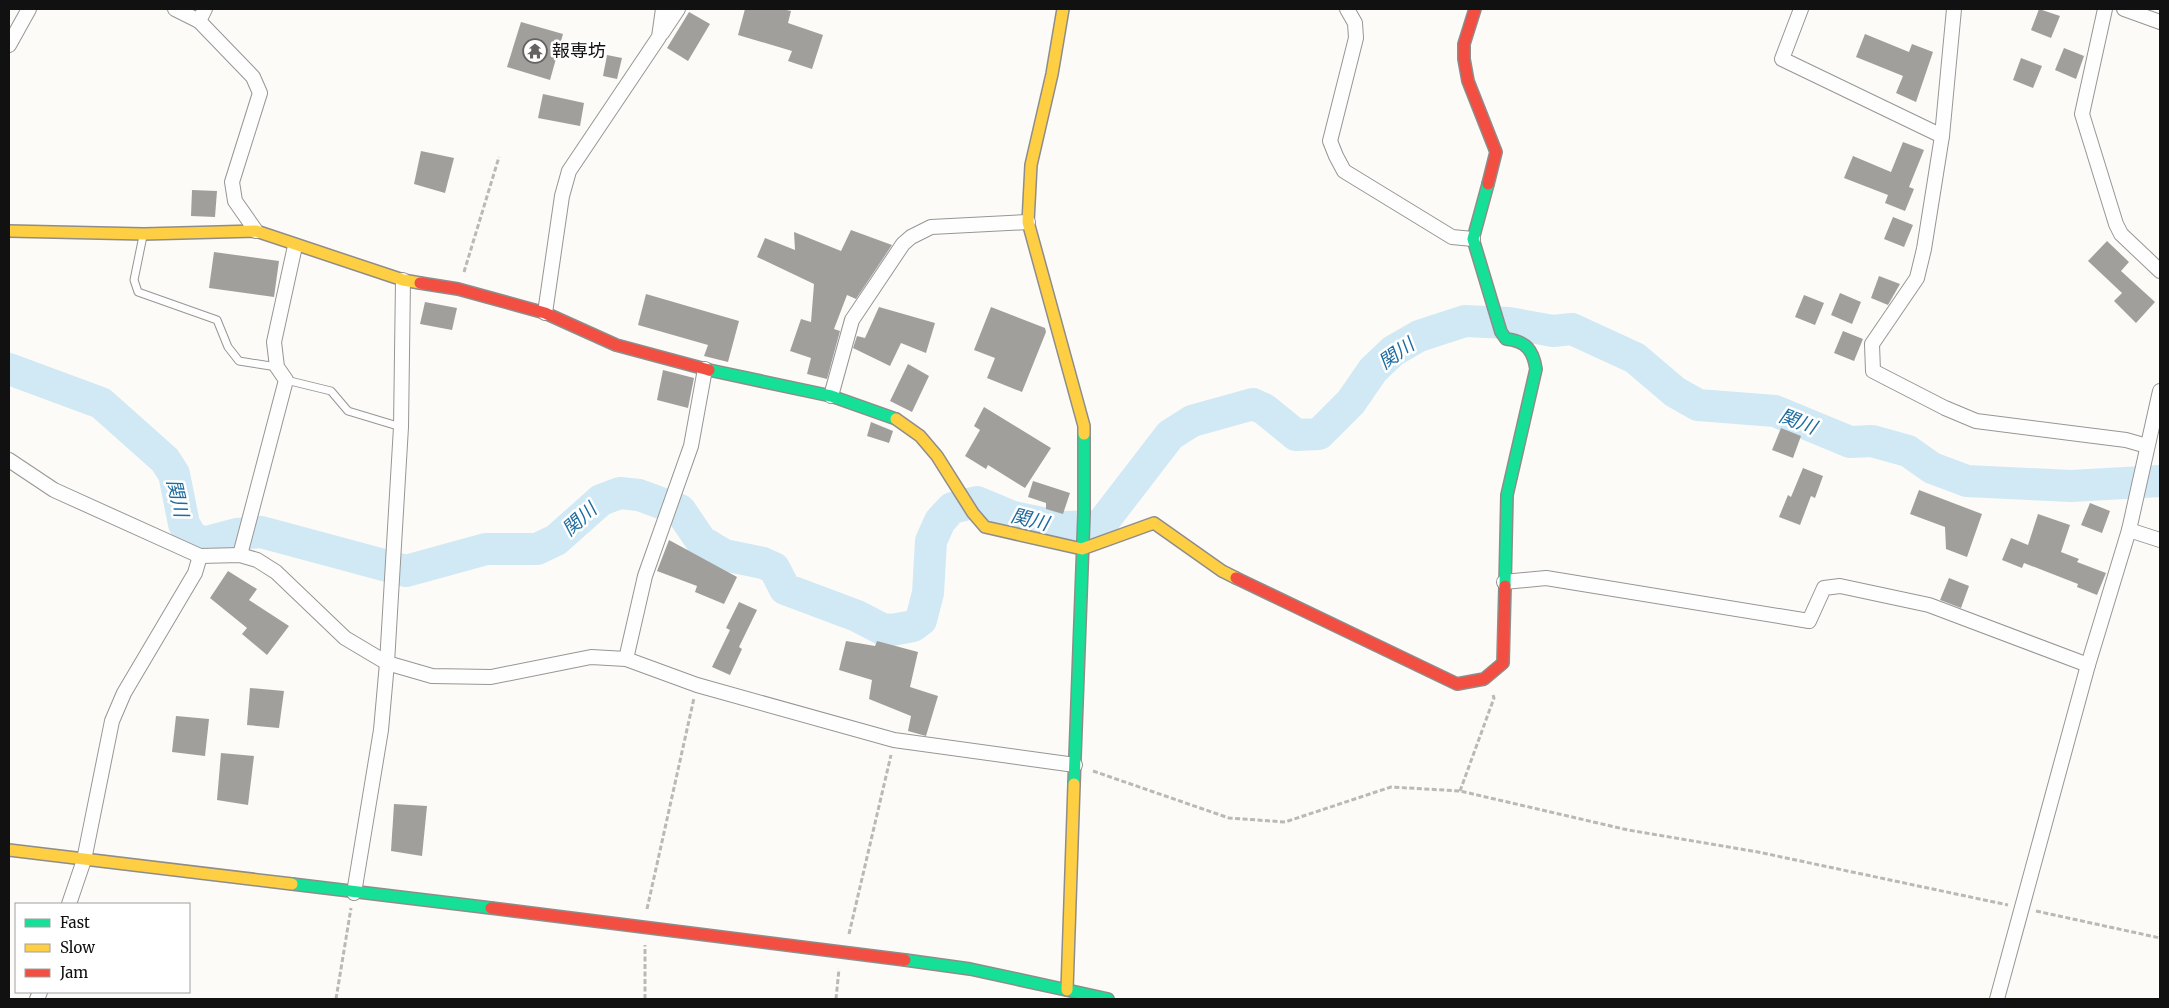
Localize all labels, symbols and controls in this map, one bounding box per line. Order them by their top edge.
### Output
temple icon: 報専坊 [522,38,548,64]
place label: 報専坊 [552,39,606,62]
water label: 関川 [1374,331,1420,374]
water label: 関川 [1776,403,1822,440]
water label: 関川 [162,477,194,521]
water label: 関川 [557,496,603,541]
water label: 関川 [1009,503,1053,536]
legend [15,903,190,993]
text: Fast [60,913,90,932]
text: Slow [60,938,95,957]
text: Jam [59,963,88,982]

